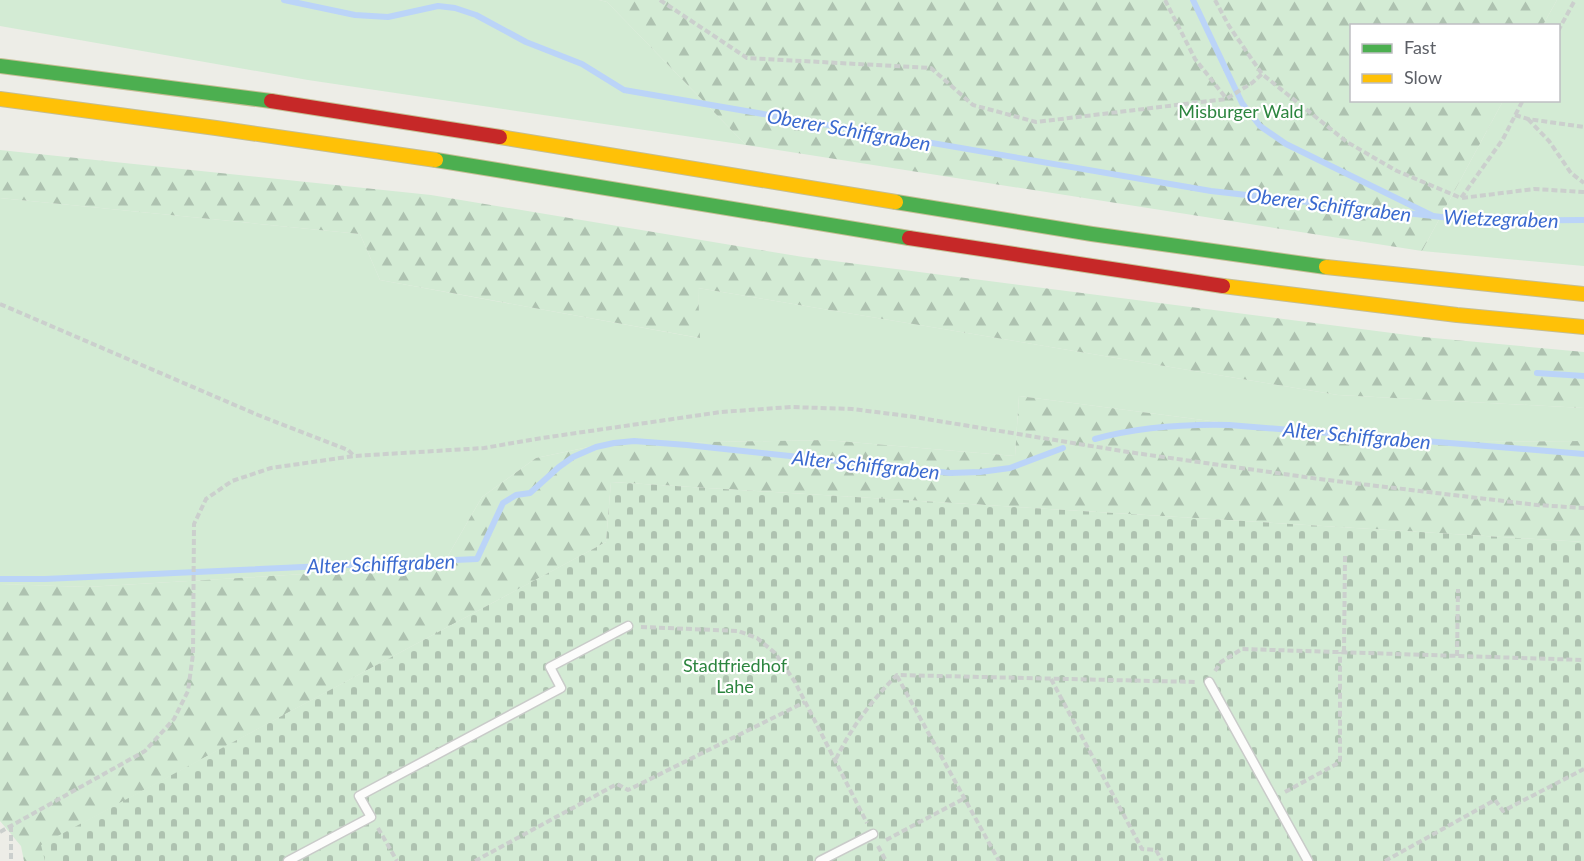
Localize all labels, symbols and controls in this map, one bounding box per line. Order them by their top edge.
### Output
legend [1350,24,1560,102]
text: Fast [1404,36,1437,58]
text: Slow [1404,66,1442,88]
park label: Misburger Wald [1178,100,1304,122]
water label: Oberer Schiffgraben [765,103,933,155]
water label: Oberer Schiffgraben [1245,182,1413,226]
water label: Wietzegraben [1443,204,1559,232]
water label: Alter Schiffgraben [1281,416,1432,453]
water label: Alter Schiffgraben [790,444,941,484]
water label: Alter Schiffgraben [305,548,456,578]
park label: Stadtfriedhof Lahe [683,654,788,697]

